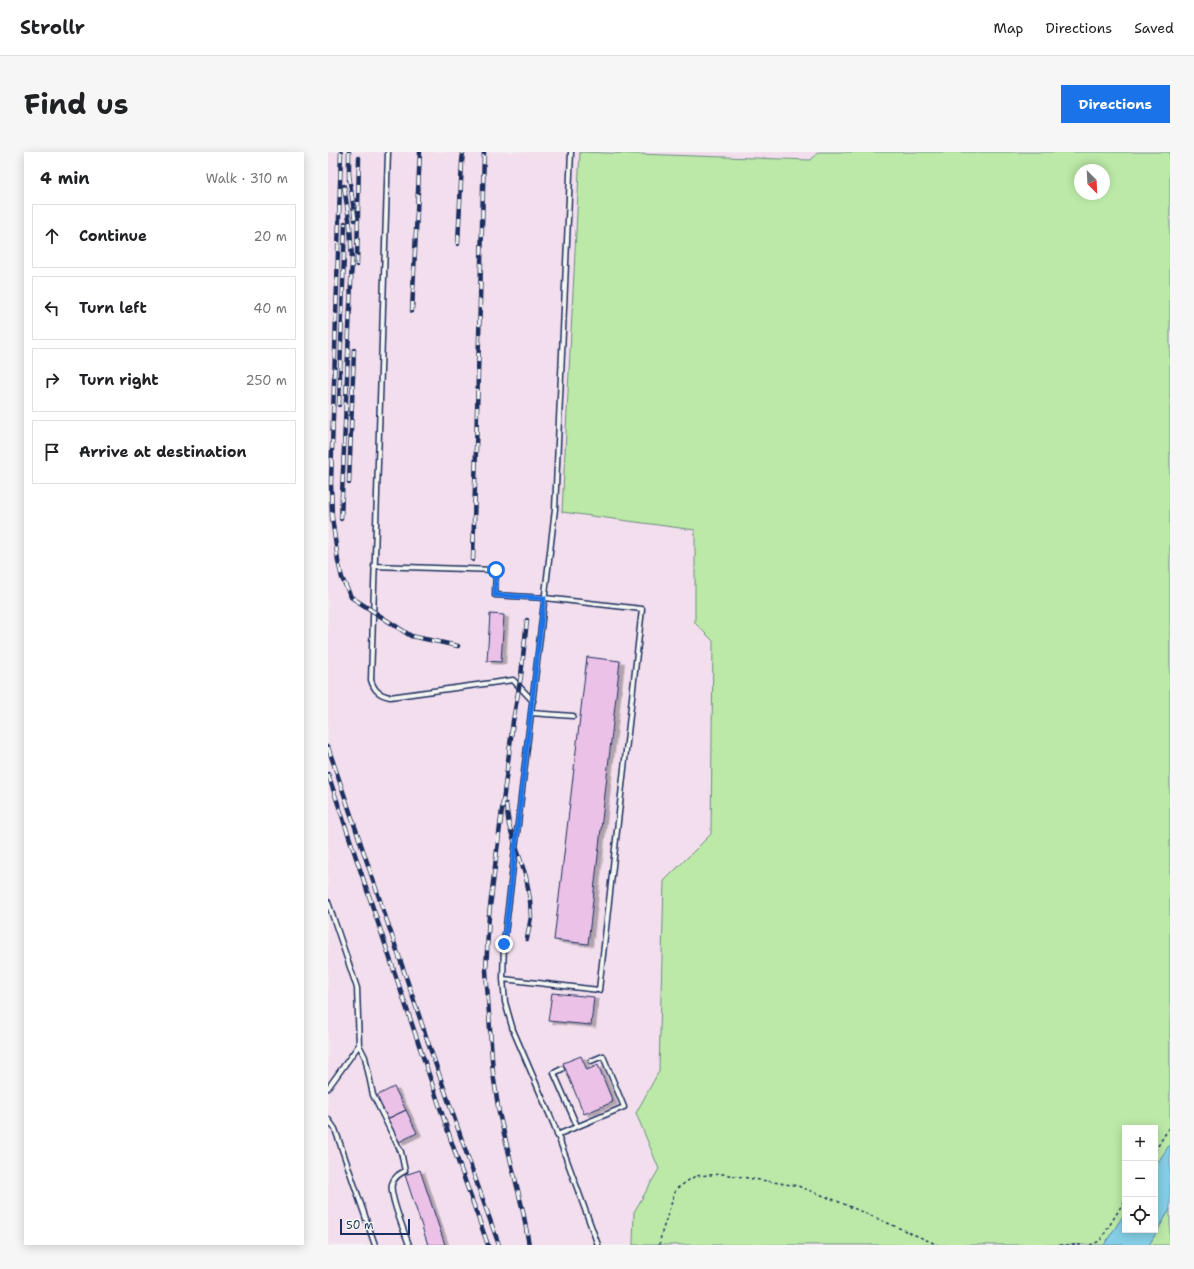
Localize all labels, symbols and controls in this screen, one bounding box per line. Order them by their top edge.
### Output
text: Strollr [20,15,85,40]
text: Map [994,19,1024,37]
text: Directions [1046,19,1112,37]
text: Saved [1134,19,1174,37]
text: Find us [24,85,129,123]
button: Directions [1061,85,1170,123]
north arrow [1074,164,1110,200]
text: 4 min [40,167,90,189]
text: Walk · 310 m [206,170,288,187]
icon: ahead [41,225,63,247]
text: Continue [79,226,147,246]
text: 20 m [254,228,287,245]
icon: left [41,297,63,319]
text: Turn left [79,298,147,318]
text: 40 m [253,300,287,317]
icon: right [41,369,63,391]
text: Turn right [79,370,159,390]
text: 250 m [246,372,287,389]
icon: arrive [41,441,63,463]
text: Arrive at destination [79,442,247,462]
route start [487,561,505,579]
route end [495,935,513,953]
map controls [1122,1125,1158,1233]
button: + [1122,1125,1158,1161]
button: − [1122,1161,1158,1197]
button: locate [1122,1197,1158,1233]
scale bar [340,1217,410,1236]
text: 50 m [346,1218,374,1233]

